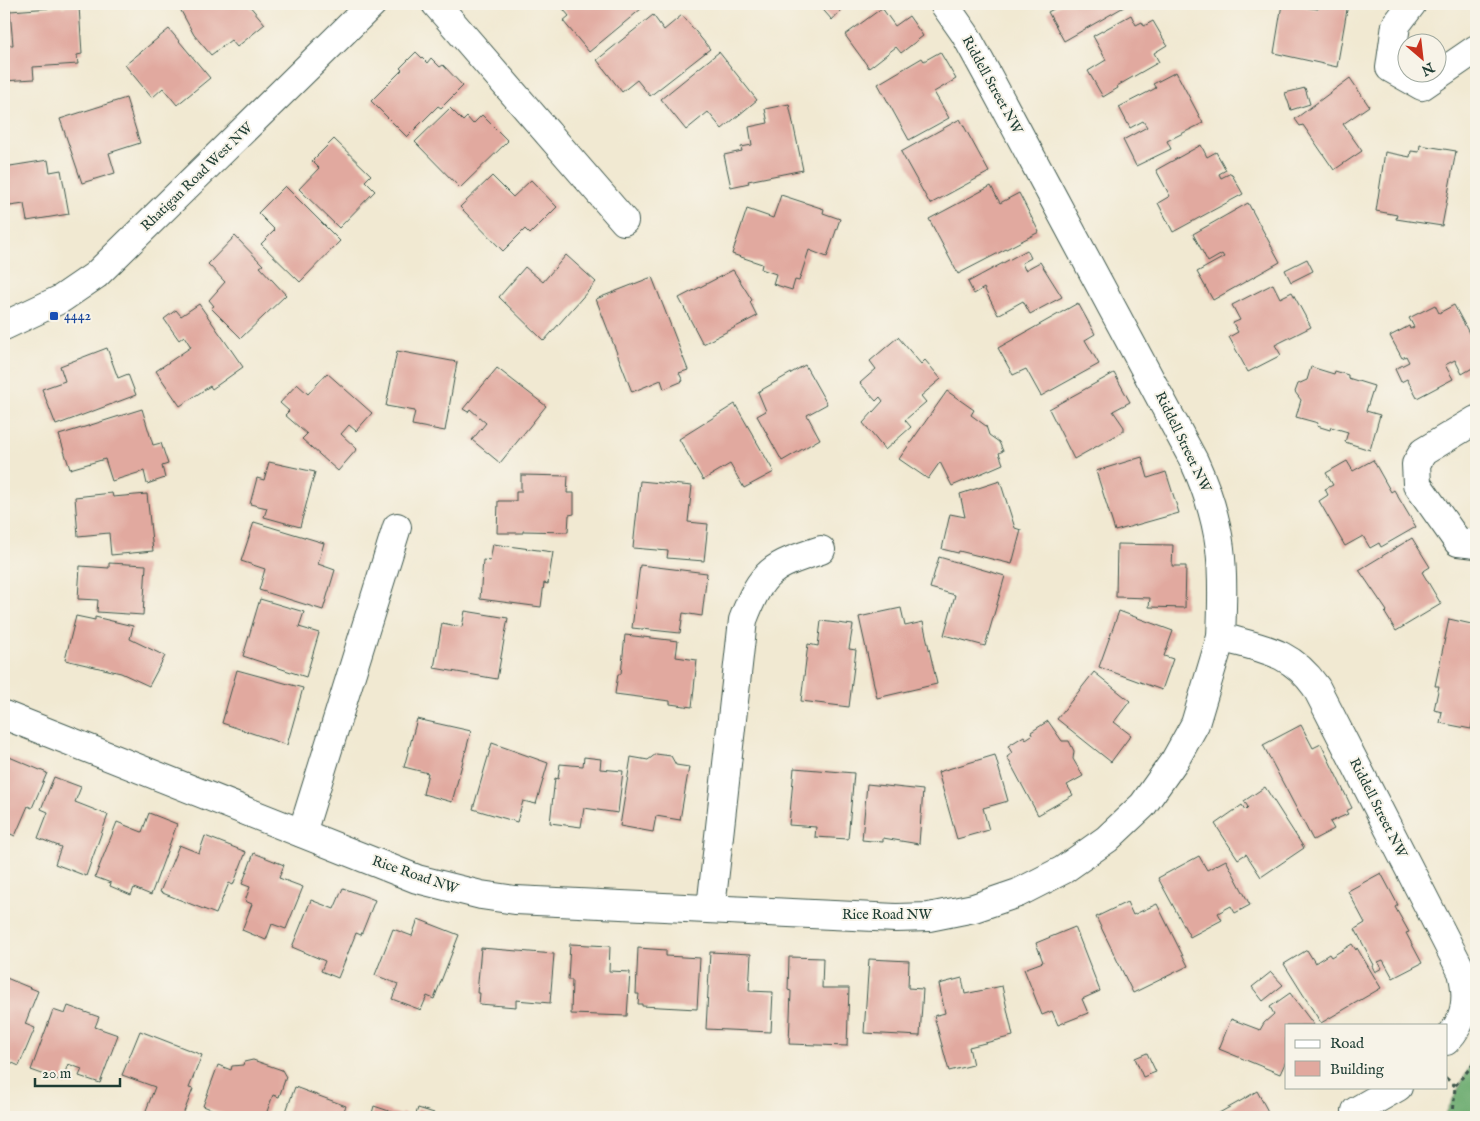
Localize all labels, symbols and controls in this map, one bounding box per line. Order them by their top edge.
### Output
north arrow [1398,32,1448,82]
street label: Riddell Street NW [958,33,1027,138]
text: N [1418,57,1438,79]
street label: Rhatigan Road West NW [137,118,257,235]
place label: 4442 [64,307,92,325]
marker: 4442 [48,310,60,322]
street label: Riddell Street NW [1151,389,1215,496]
street label: Riddell Street NW [1345,755,1411,862]
street label: Rice Road NW [370,852,461,898]
street label: Rice Road NW [842,906,933,924]
legend [1285,1024,1448,1088]
text: Road [1330,1034,1365,1053]
scale bar [35,1056,120,1088]
text: Building [1330,1060,1385,1079]
text: 20 m [42,1064,72,1083]

